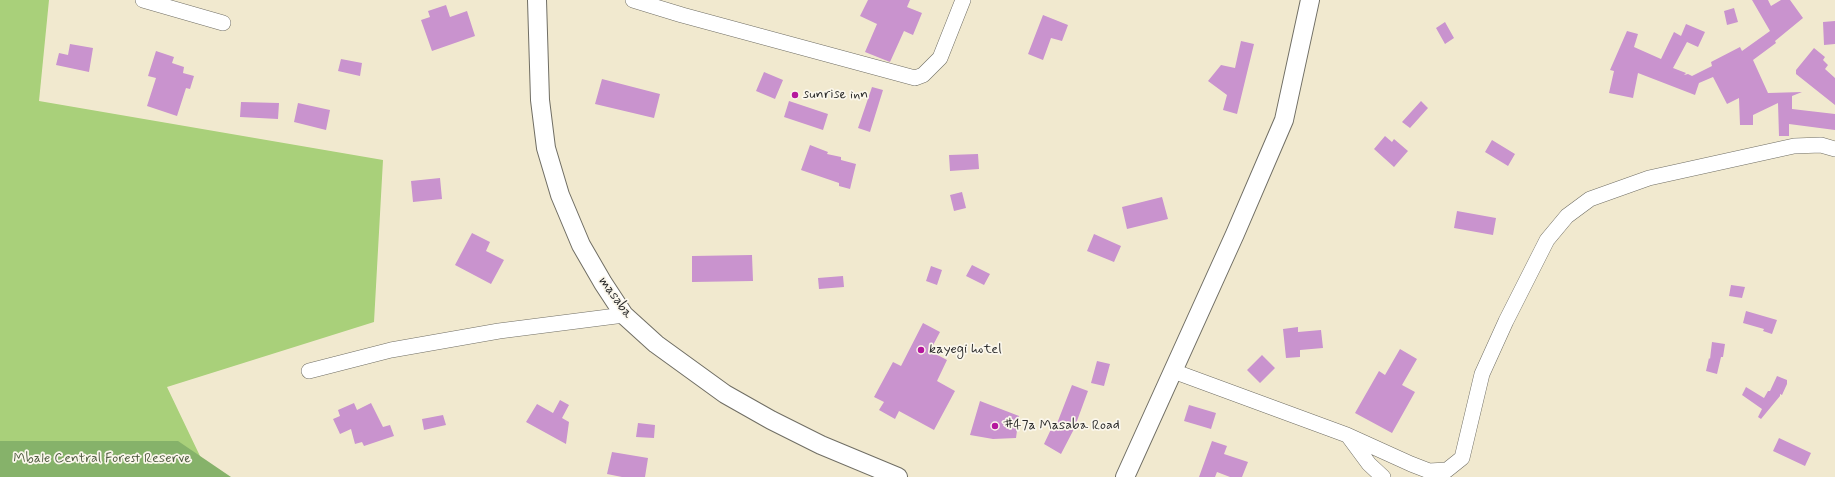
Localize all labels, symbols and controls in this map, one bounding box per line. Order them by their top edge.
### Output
place label: sunrise inn [803,87,868,103]
marker: sunrise inn [790,90,800,100]
street label: masaba [594,274,636,322]
place label: kayegi hotel [929,342,1002,358]
marker: kayegi hotel [916,345,926,355]
place label: #47a Masaba Road [1003,418,1120,434]
marker: #47a Masaba Road [990,421,1000,431]
park label: Mbale Central Forest Reserve [13,451,191,467]

